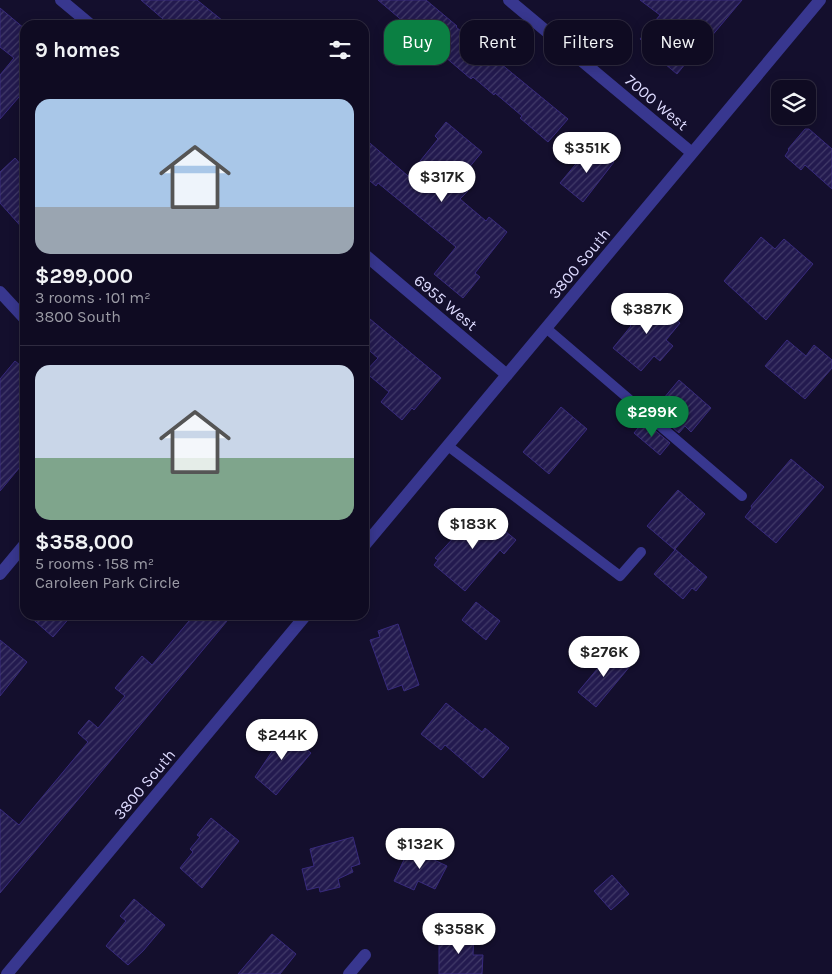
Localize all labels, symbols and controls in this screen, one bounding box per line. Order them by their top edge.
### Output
chip: Buy [384,20,450,65]
chip: Rent [460,20,534,65]
chip: Filters [544,20,632,65]
chip: New [642,20,713,65]
icon: filters [326,36,354,64]
text: 9 homes [35,38,120,62]
street label: 7000 West [621,71,692,134]
map controls [771,80,816,125]
button: layers [771,80,816,125]
icon: home [150,132,240,222]
pin: $351K [552,132,622,174]
text: $351K [564,138,610,157]
pin: $317K [407,160,477,203]
text: $317K [419,167,465,186]
street label: 3800 South [545,224,614,302]
text: $299,000 [35,264,133,288]
street label: 6955 West [410,270,481,334]
text: 3 rooms · 101 m² [35,288,151,307]
pin: $387K [612,292,682,335]
text: $387K [622,299,672,318]
text: 3800 South [35,307,121,326]
pin: $299K [617,396,687,438]
icon: home [150,397,240,487]
text: $299K [627,402,677,421]
pin: $183K [438,508,508,550]
text: $183K [449,514,497,533]
text: $358,000 [35,530,134,554]
text: 5 rooms · 158 m² [35,554,154,573]
text: Caroleen Park Circle [35,573,180,592]
pin: $276K [569,636,639,678]
text: $276K [580,642,628,661]
pin: $244K [247,718,317,761]
text: $244K [257,725,307,744]
street label: 3800 South [110,745,179,823]
pin: $132K [385,828,455,870]
text: $132K [397,834,443,853]
pin: $358K [424,912,494,955]
text: $358K [433,919,485,938]

